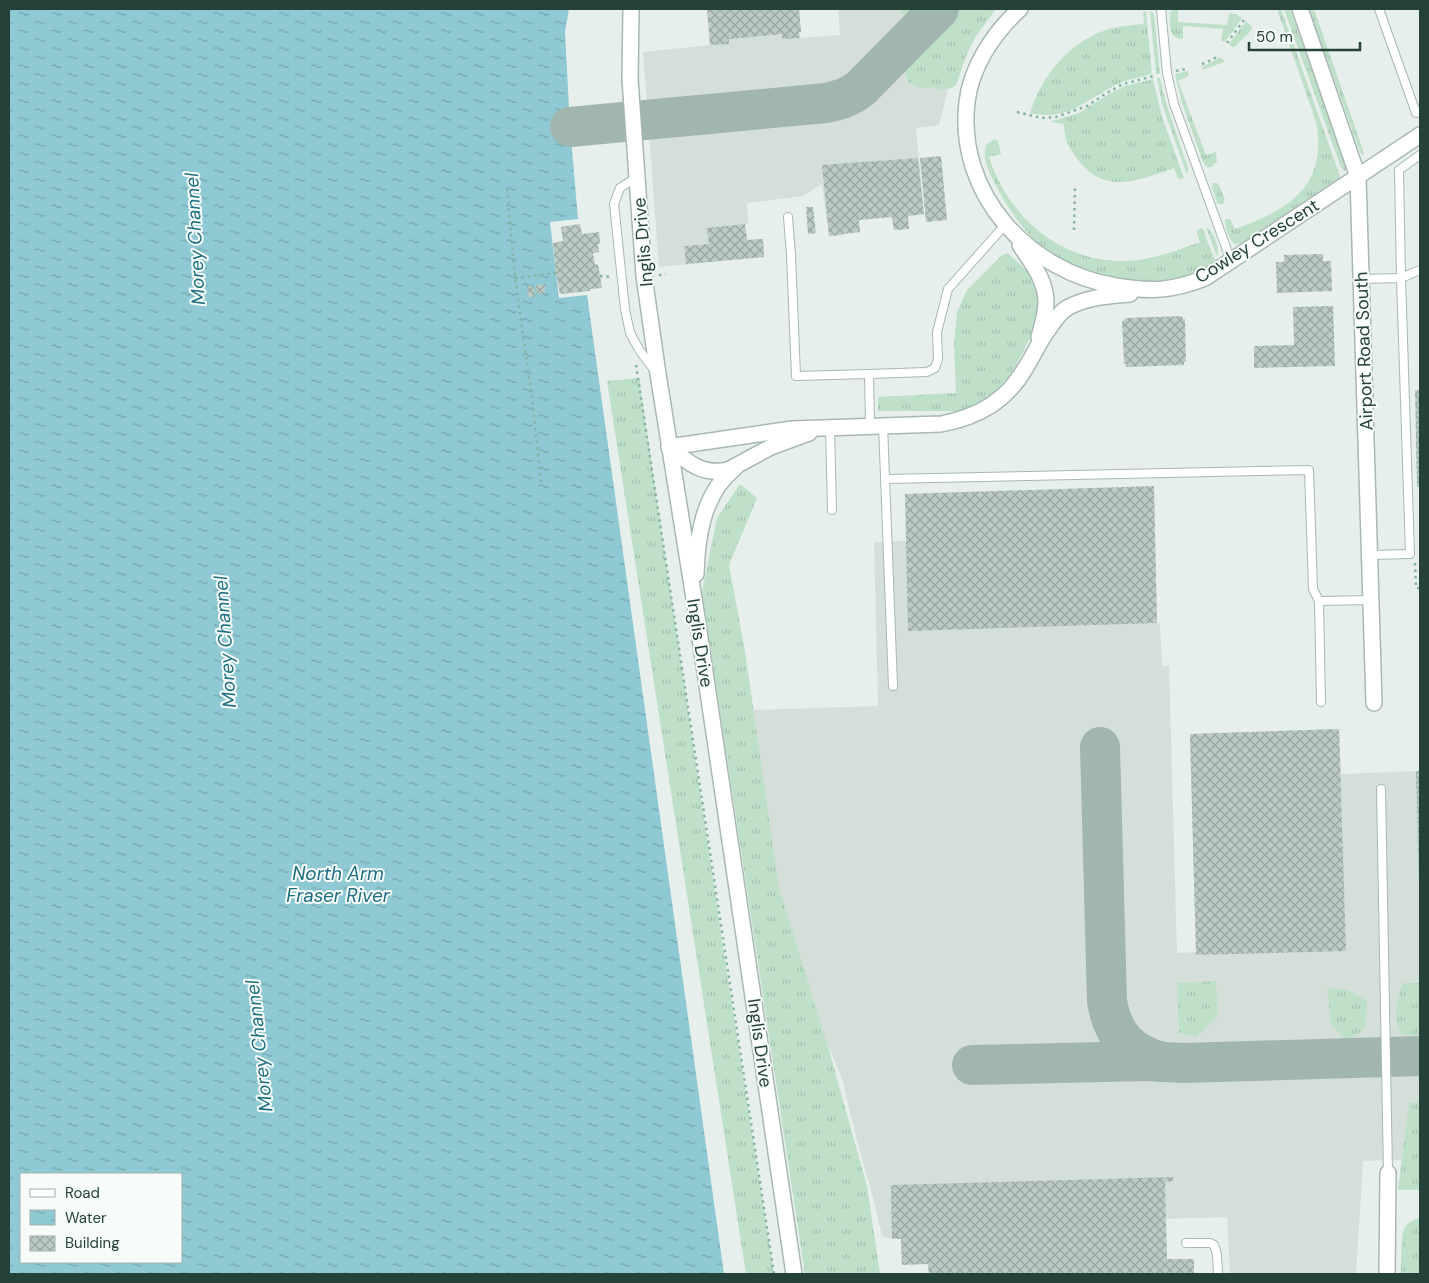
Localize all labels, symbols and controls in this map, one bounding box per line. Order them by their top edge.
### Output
scale bar [1249,20,1360,52]
text: 50 m [1256,27,1293,47]
water label: Morey Channel [179,171,211,306]
street label: Cowley Crescent [1190,193,1324,289]
street label: Inglis Drive [627,196,659,288]
street label: Airport Road South [1349,271,1379,431]
water label: Morey Channel [208,574,242,709]
street label: Inglis Drive [681,597,719,689]
water label: North Arm Fraser River [286,861,391,908]
water label: Morey Channel [240,978,278,1113]
street label: Inglis Drive [742,997,778,1089]
legend [20,1173,182,1263]
text: Road [65,1183,100,1203]
text: Water [65,1208,107,1228]
text: Building [65,1233,120,1253]

